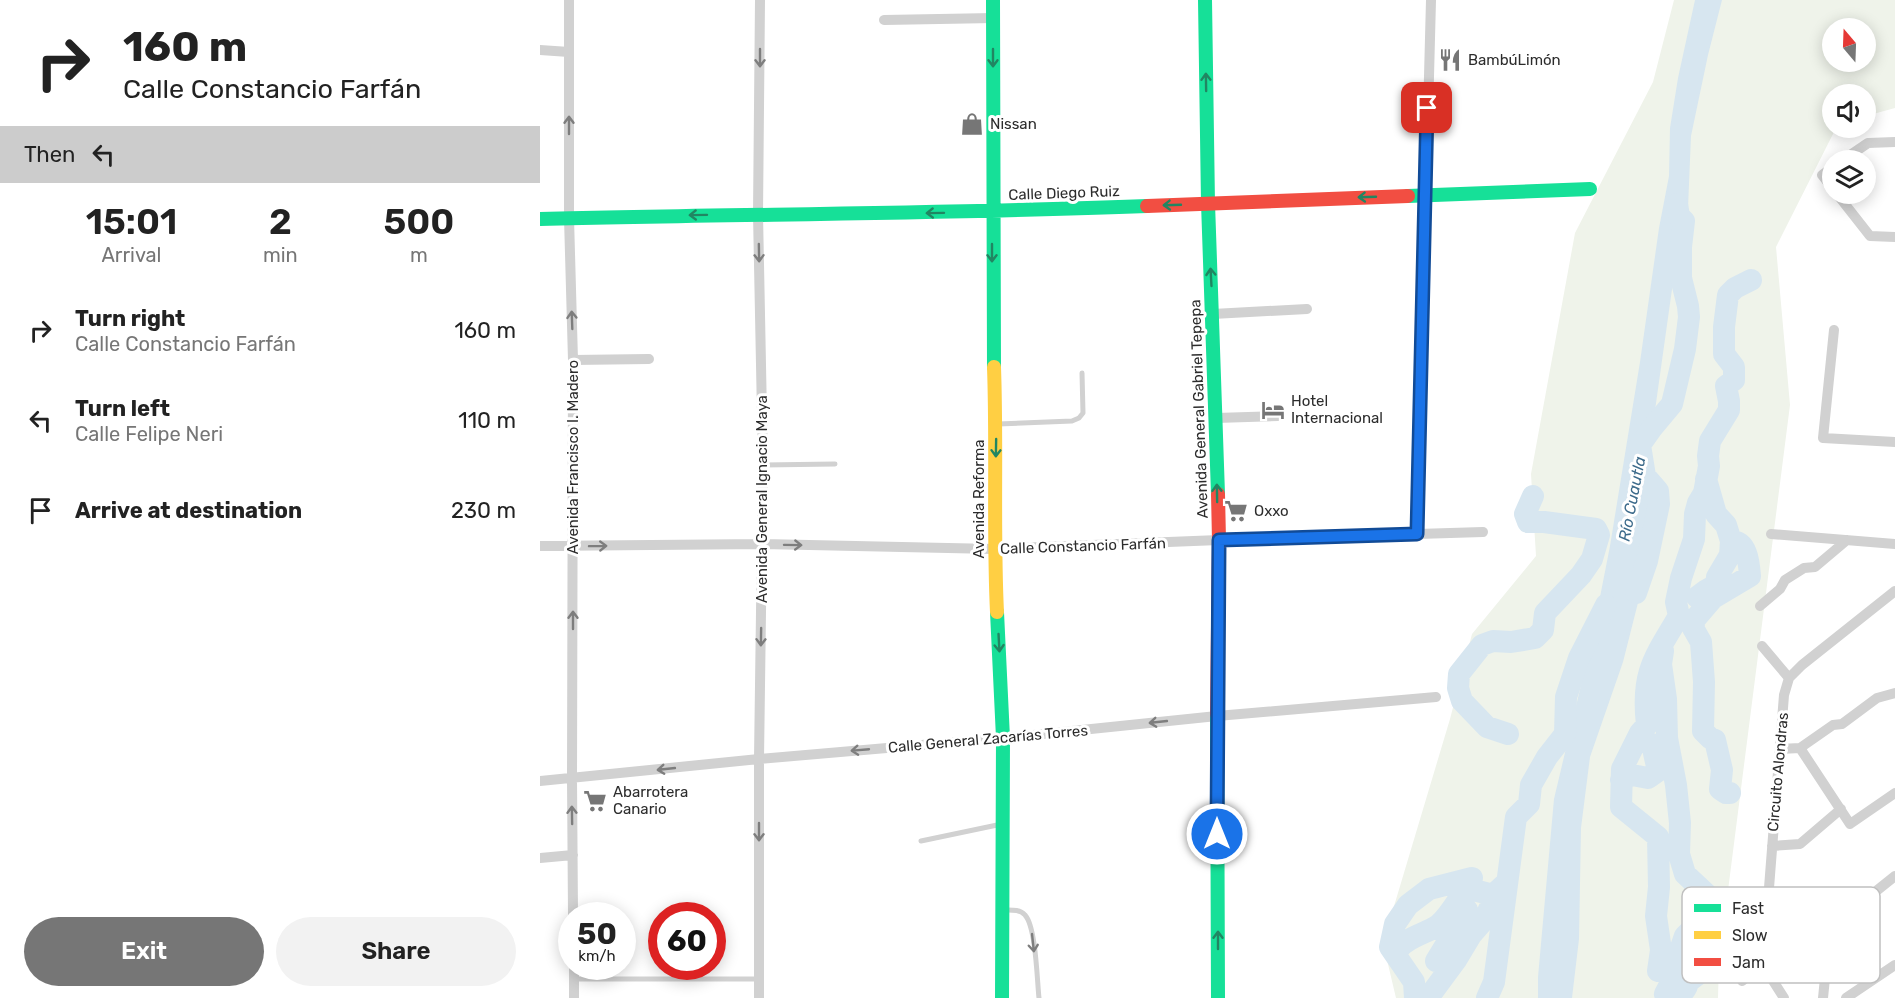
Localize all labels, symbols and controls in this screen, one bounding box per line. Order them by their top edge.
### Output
north arrow [1822,18,1876,72]
map controls [1822,18,1876,204]
text: 160 m [123,22,247,72]
icon: right [24,24,102,102]
restaurant icon: BambúLimón [1437,47,1463,73]
one-way arrow [754,48,765,68]
one-way arrow [988,48,999,68]
place label: BambúLimón [1468,51,1561,69]
one-way arrow [1200,72,1212,92]
text: Calle Constancio Farfán [123,73,421,105]
pin [1401,82,1452,133]
button: sound [1822,84,1876,138]
icon: arrive [1410,91,1443,124]
shop icon: Nissan [959,111,985,137]
one-way arrow [563,115,575,135]
place label: Nissan [990,115,1037,133]
icon: left [87,138,120,171]
text: Then [24,141,75,168]
button: layers [1822,150,1876,204]
street label: Calle Diego Ruiz [1008,182,1120,204]
one-way arrow [1357,191,1377,202]
one-way arrow [1162,199,1182,210]
text: 15:01 [86,200,177,243]
text: 2 [269,200,292,243]
text: 500 [383,200,454,243]
one-way arrow [925,207,945,219]
one-way arrow [688,210,708,221]
text: Arrival [101,243,161,267]
text: min [263,243,298,267]
text: m [410,243,428,267]
one-way arrow [753,243,765,263]
one-way arrow [986,243,998,263]
one-way arrow [1206,267,1217,287]
street label: Avenida General Gabriel Tepepa [1186,299,1212,519]
text: Turn right [75,305,185,332]
one-way arrow [566,310,578,330]
icon: right [24,314,57,347]
text: 160 m [454,317,516,344]
text: Calle Constancio Farfán [75,332,296,356]
street label: Avenida Francisco I. Madero [564,360,582,554]
place label: Hotel Internacional [1291,392,1383,427]
text: Turn left [75,395,170,422]
street label: Avenida General Ignacio Maya [753,395,771,603]
hotel icon: Hotel Internacional [1260,397,1286,423]
icon: left [24,404,57,437]
text: 110 m [458,407,516,434]
text: Calle Felipe Neri [75,422,223,446]
one-way arrow [990,438,1002,458]
street label: Avenida Reforma [970,439,988,559]
water label: Río Cuautla [1614,455,1650,543]
one-way arrow [1212,483,1223,503]
icon: arrive [24,494,57,527]
text: Arrive at destination [75,497,302,524]
text: 230 m [451,497,516,524]
supermarket icon: Oxxo [1223,498,1249,524]
place label: Oxxo [1254,502,1289,520]
street label: Calle Constancio Farfán [1000,534,1166,558]
one-way arrow [783,539,803,551]
one-way arrow [588,540,608,552]
one-way arrow [567,610,578,630]
one-way arrow [755,627,767,647]
one-way arrow [993,633,1004,653]
street label: Circuito Alondras [1764,711,1792,832]
one-way arrow [1149,717,1169,728]
street label: Calle General Zacarías Torres [887,721,1089,757]
one-way arrow [850,745,870,756]
one-way arrow [656,764,676,775]
place label: Abarrotera Canario [613,783,688,818]
supermarket icon: Abarrotera Canario [582,788,608,814]
position arrow [1185,802,1249,866]
one-way arrow [566,805,578,825]
one-way arrow [753,822,765,842]
legend [1682,887,1880,983]
text: Fast [1732,899,1764,918]
speed limit sign: 60 [648,902,726,980]
text: 50 [577,916,617,952]
button: Exit [24,917,264,986]
button: Share [276,917,516,986]
text: Slow [1732,926,1768,945]
one-way arrow [1212,930,1223,950]
one-way arrow [1028,933,1039,953]
text: km/h [578,947,616,965]
text: Jam [1732,953,1765,972]

